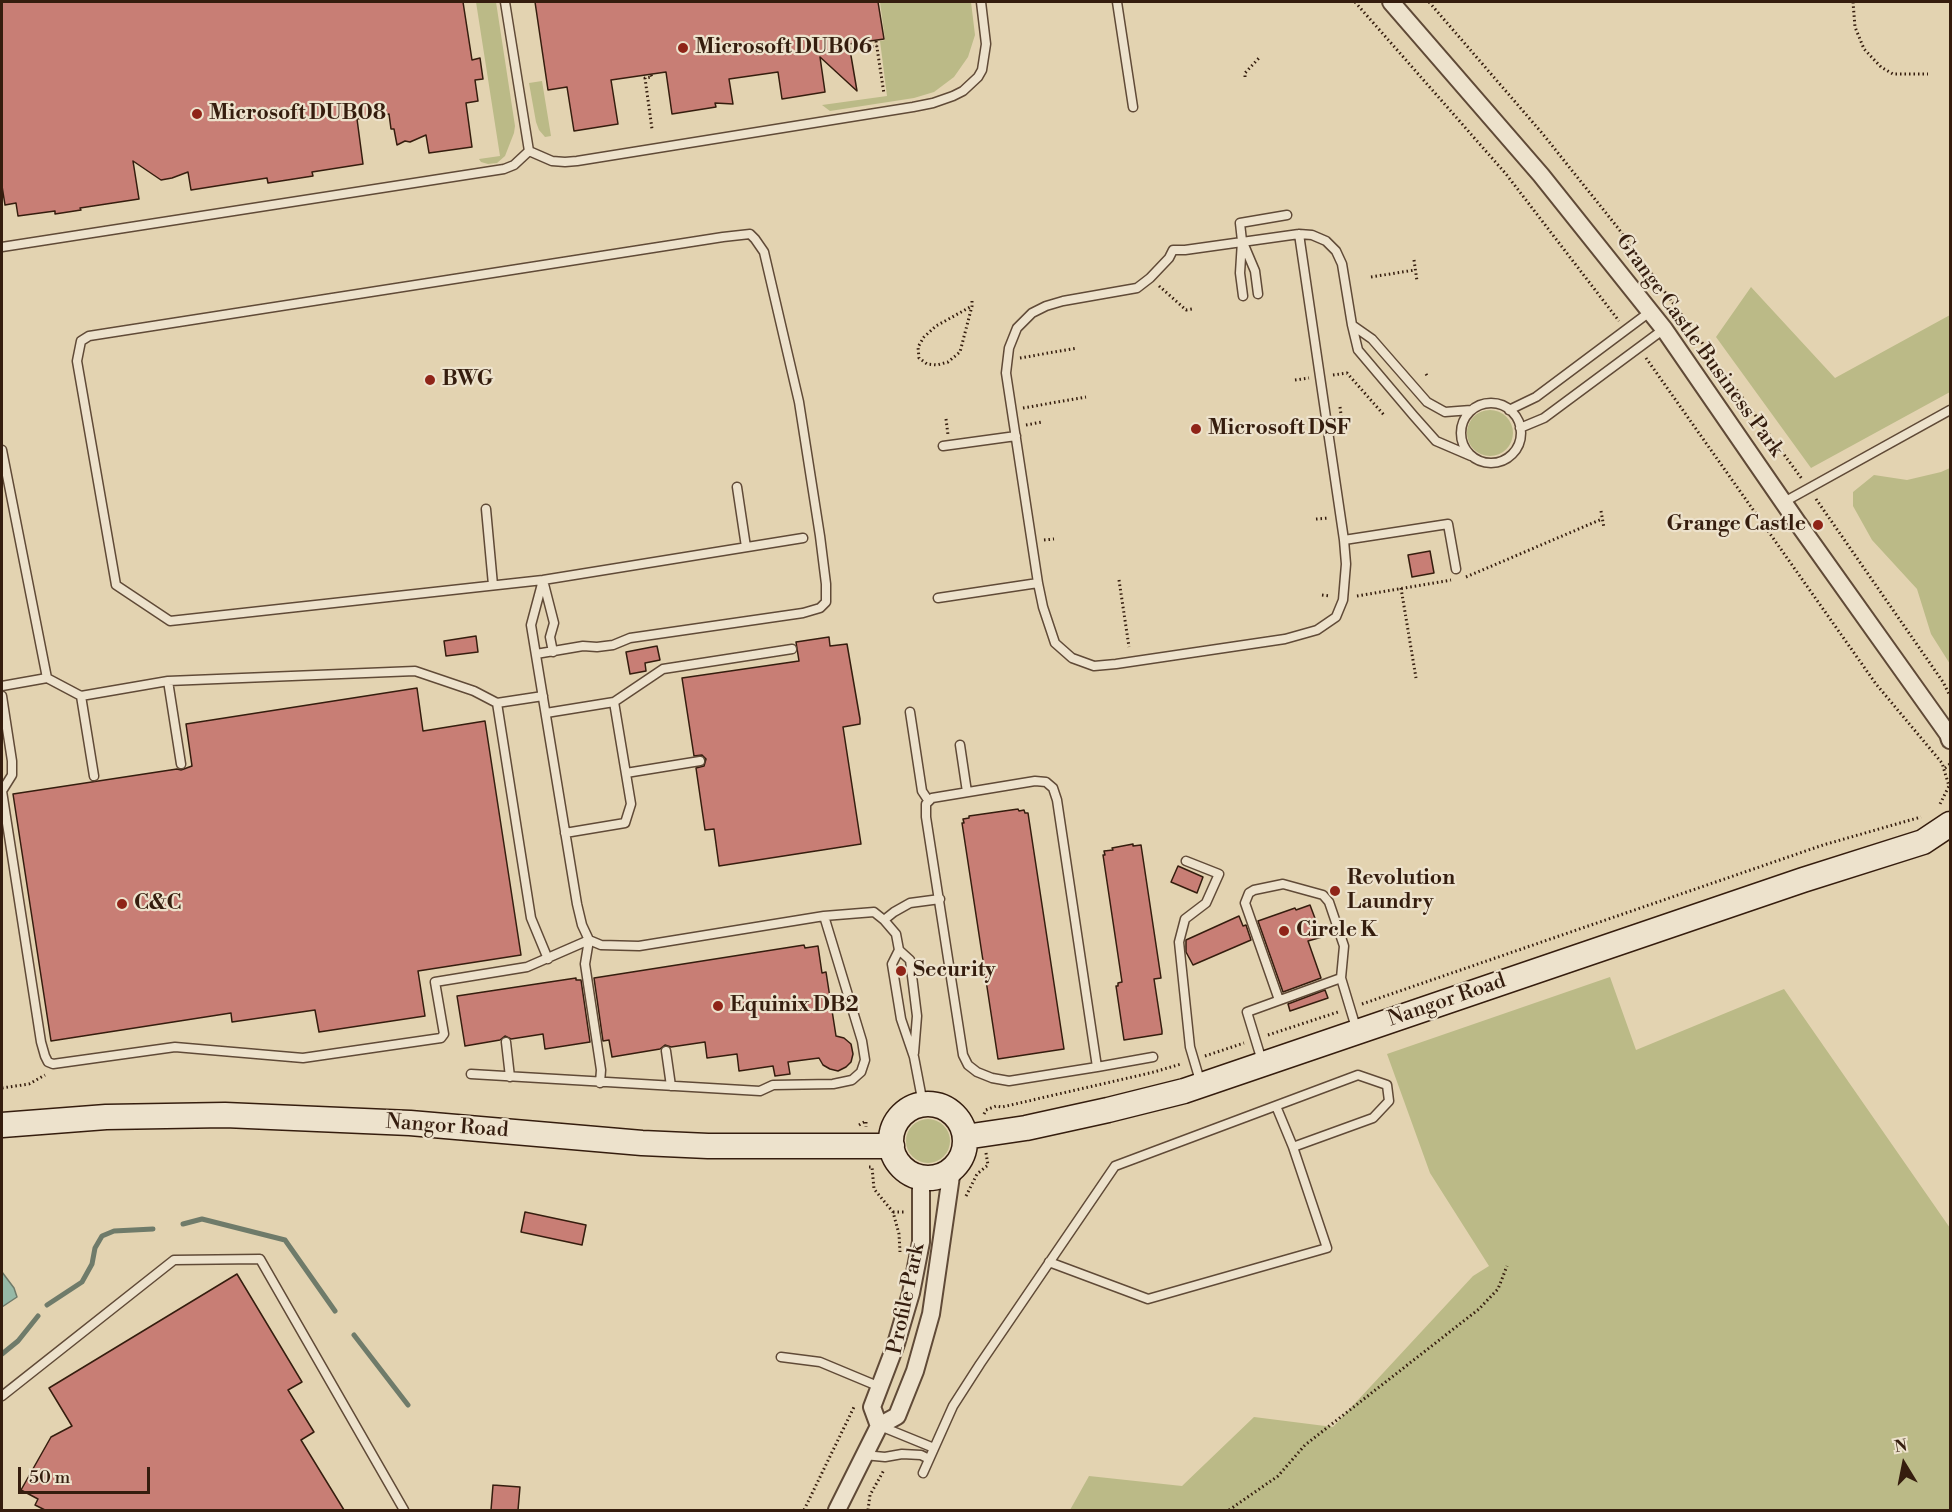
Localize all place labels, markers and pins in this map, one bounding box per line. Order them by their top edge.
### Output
place label: Microsoft DUB06 [695,35,872,61]
marker: Microsoft DUB06 [676,41,690,55]
place label: Microsoft DUB08 [209,101,386,127]
marker: Microsoft DUB08 [190,107,204,121]
place label: BWG [442,367,493,393]
marker: BWG [423,373,437,387]
place label: Microsoft DSF [1208,416,1351,442]
marker: Microsoft DSF [1189,422,1203,436]
place label: Grange Castle [1666,512,1806,538]
marker: Grange Castle [1811,518,1825,532]
place label: Revolution Laundry [1347,866,1455,916]
marker: Revolution Laundry [1328,884,1342,898]
place label: C&C [134,891,181,917]
marker: C&C [115,897,129,911]
place label: Circle K [1296,918,1377,944]
marker: Circle K [1277,924,1291,938]
place label: Security [913,958,996,984]
marker: Security [894,964,908,978]
place label: Equinix DB2 [730,993,859,1019]
marker: Equinix DB2 [711,999,725,1013]

